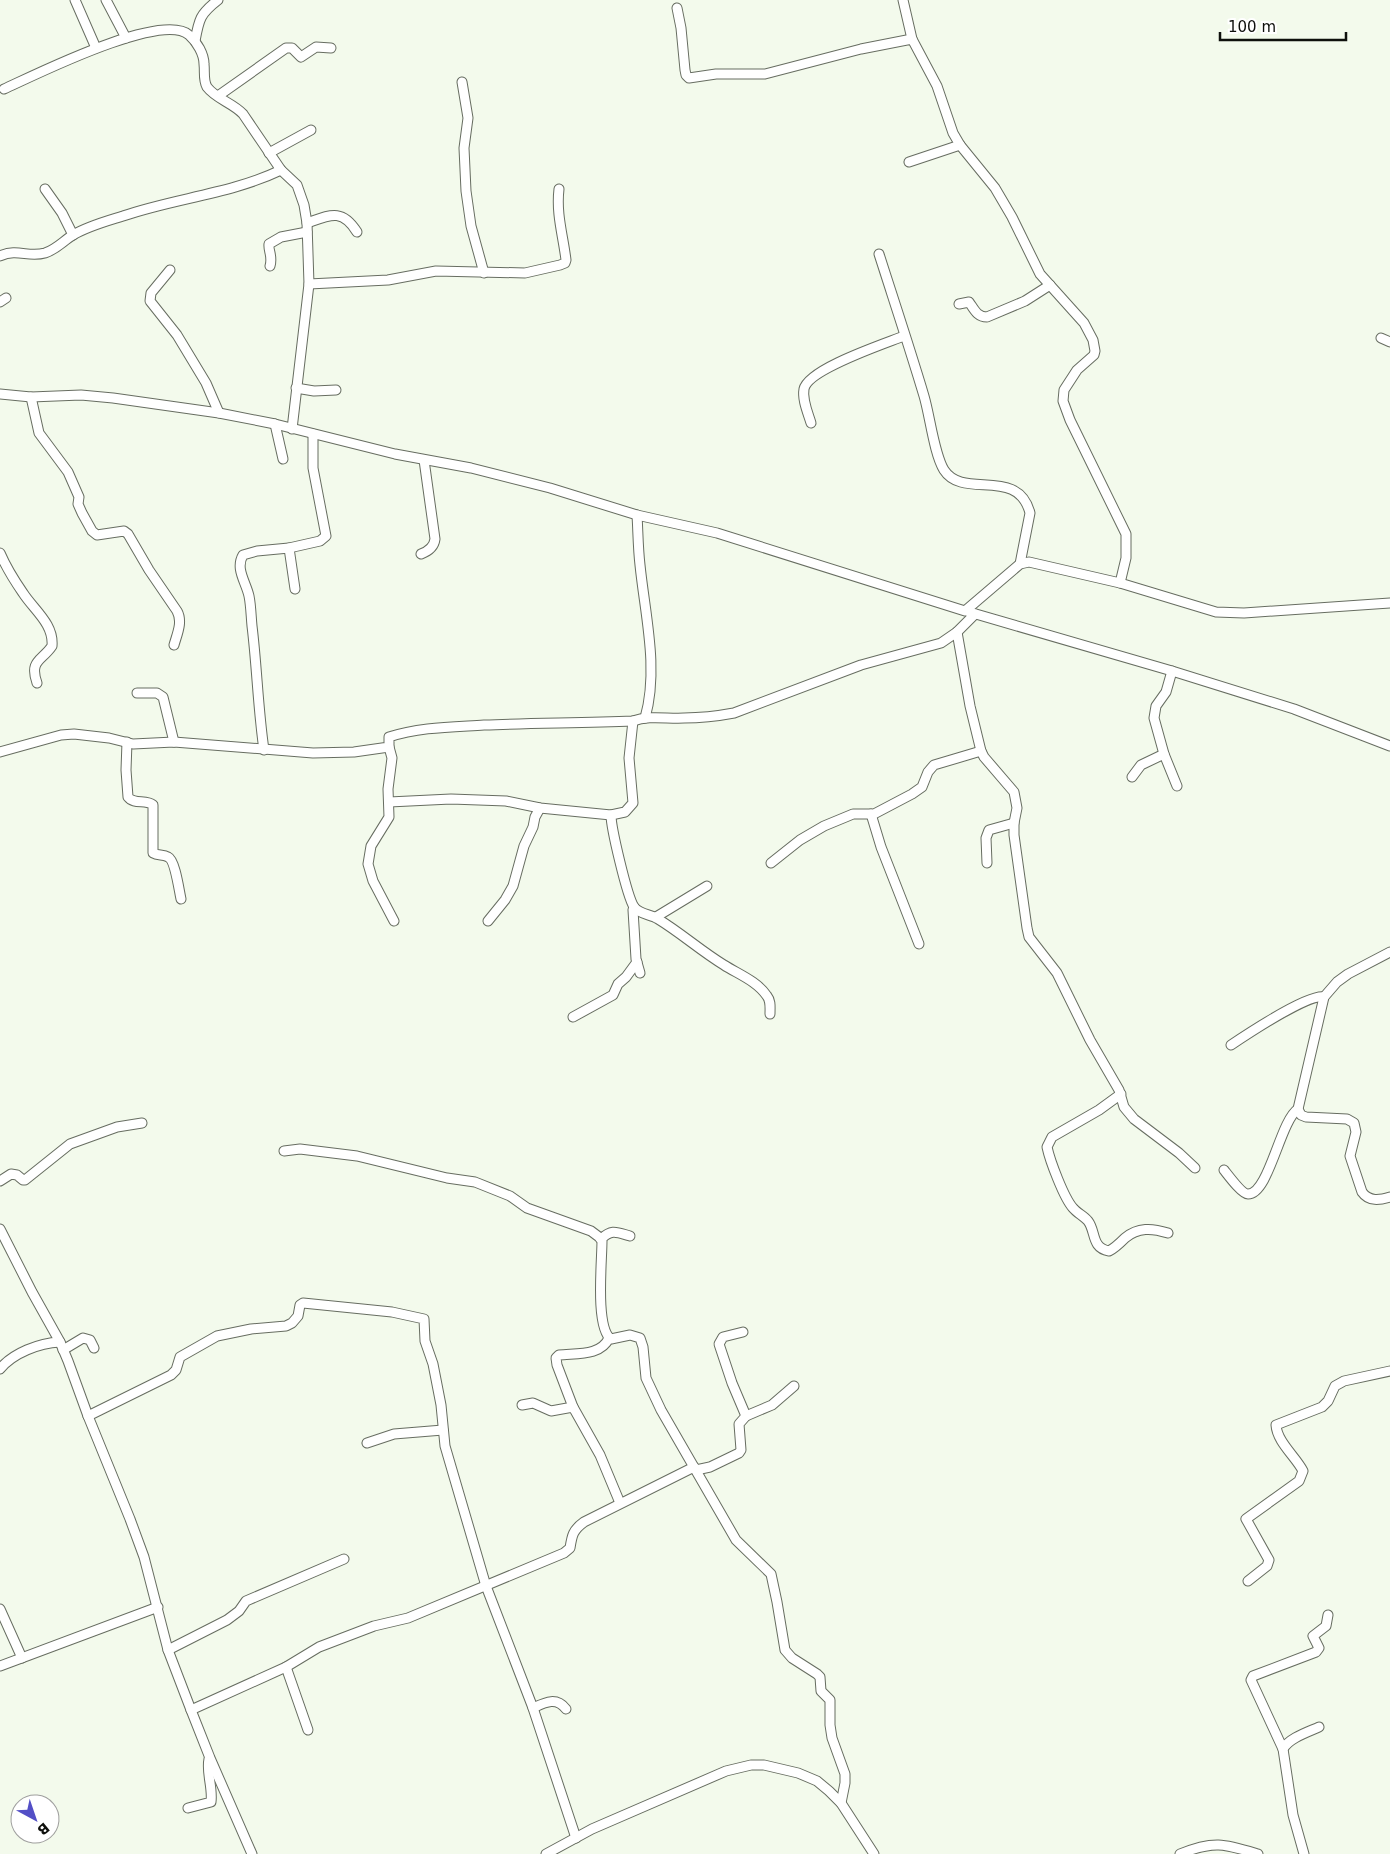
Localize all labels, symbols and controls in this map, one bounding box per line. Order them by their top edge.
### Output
scale bar [1220,10,1346,42]
text: 100 m [1228,18,1276,36]
north arrow [10,1794,60,1844]
text: B [34,1819,53,1839]

